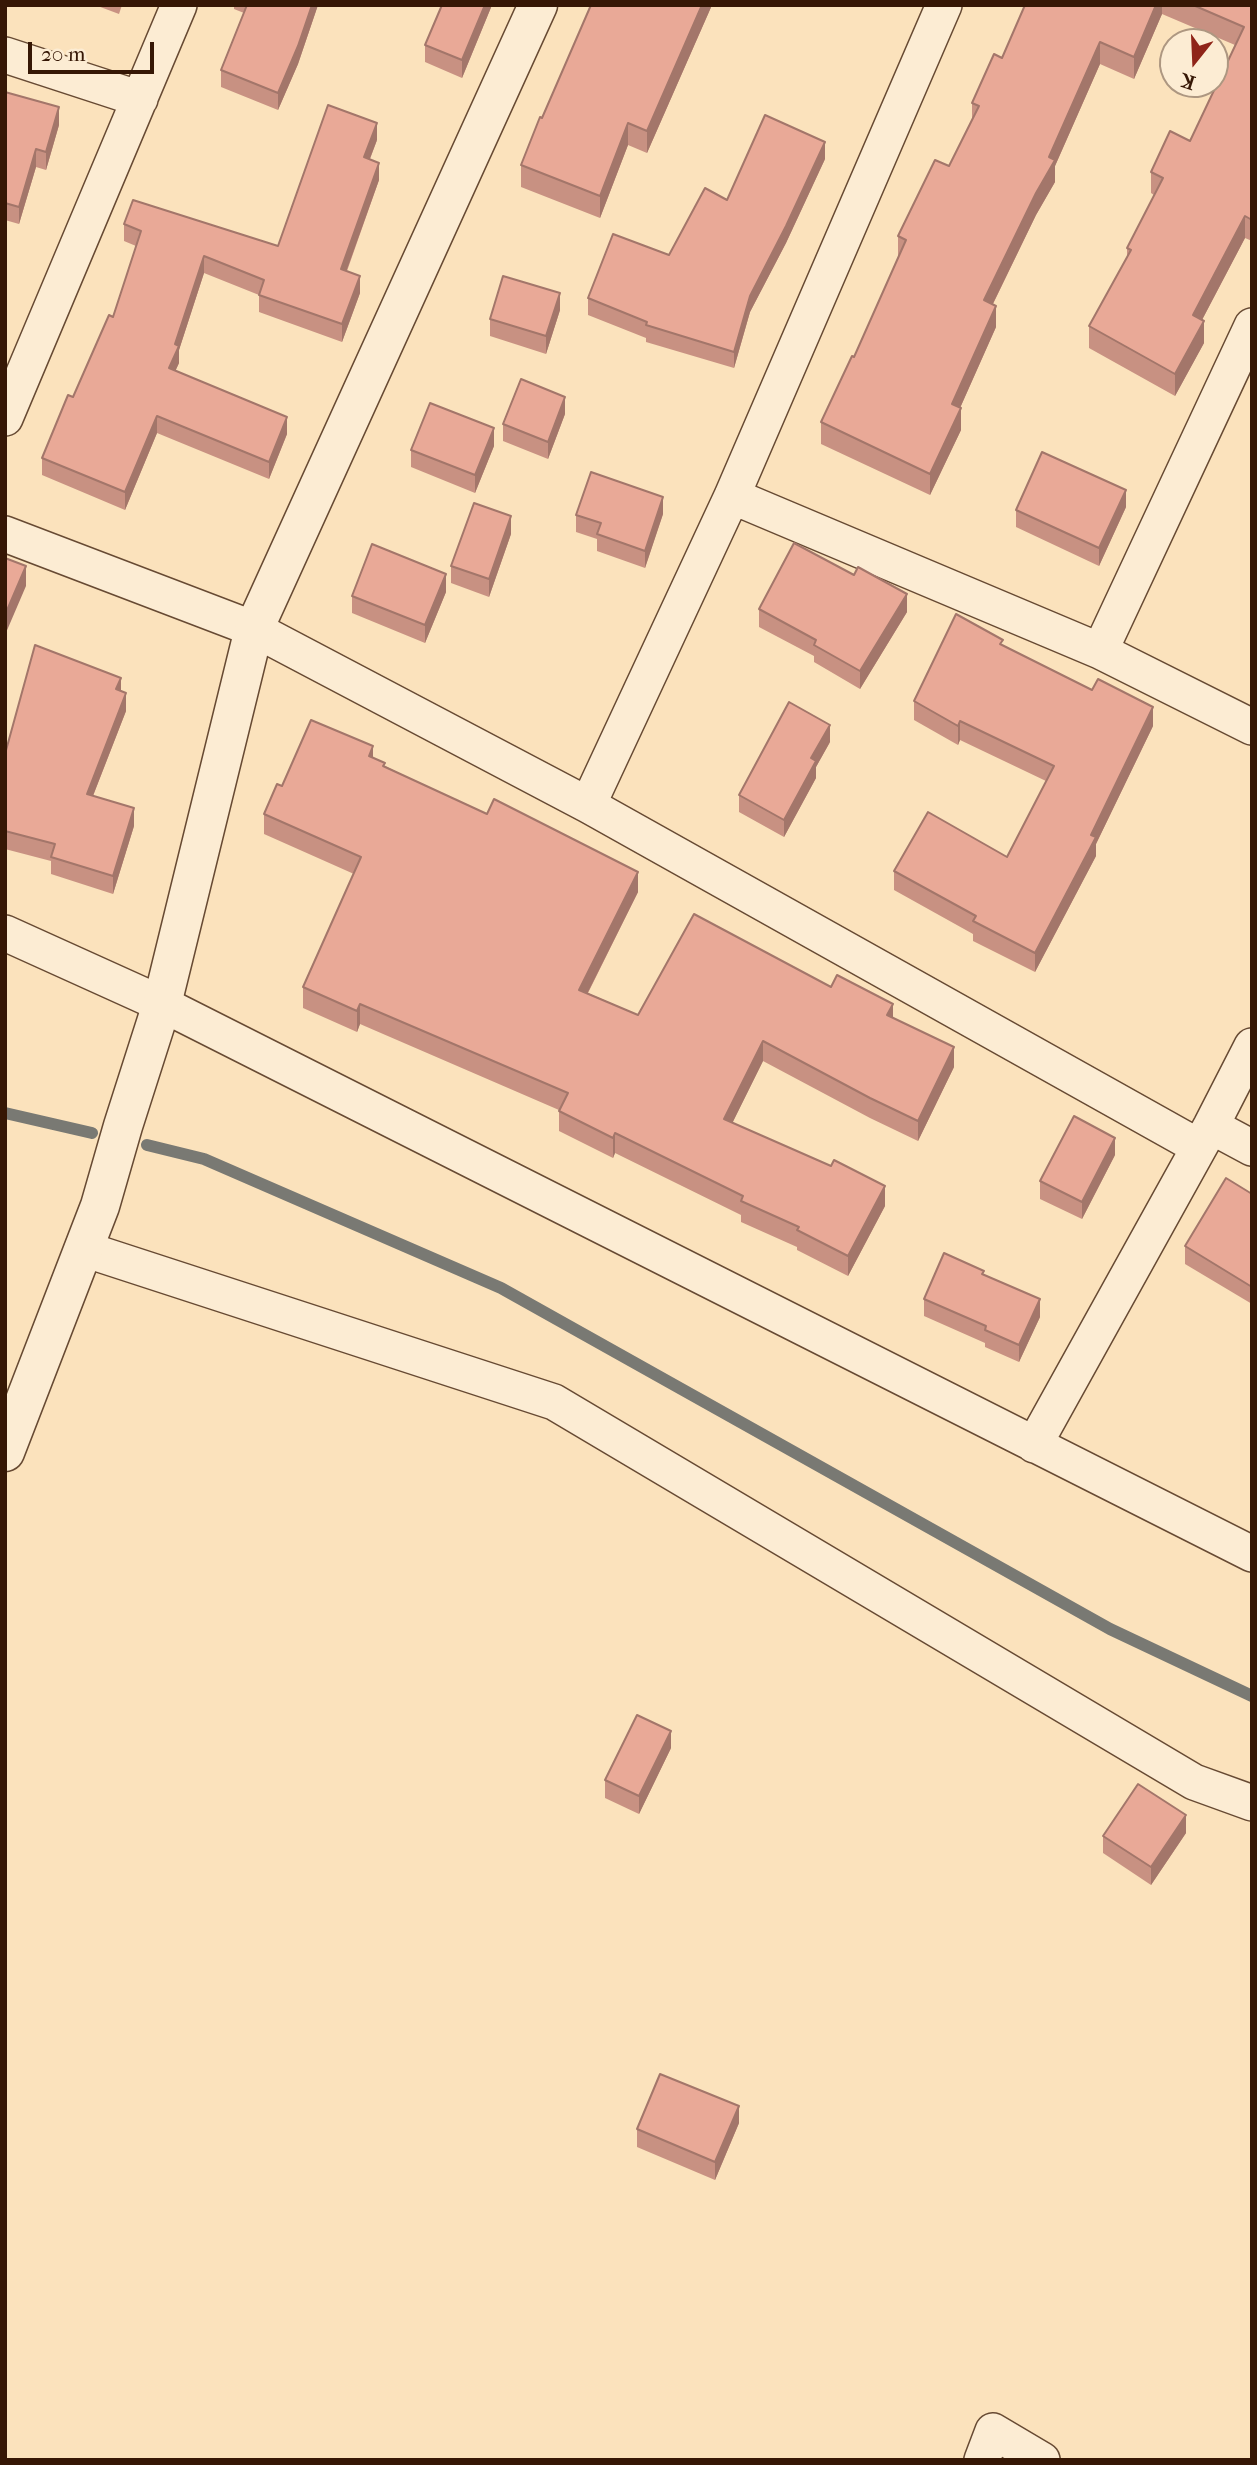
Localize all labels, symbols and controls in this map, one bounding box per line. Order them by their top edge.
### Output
scale bar [32,28,158,72]
north arrow [1159,28,1229,98]
text: 20 m [41,42,85,66]
text: K [1178,68,1198,94]

